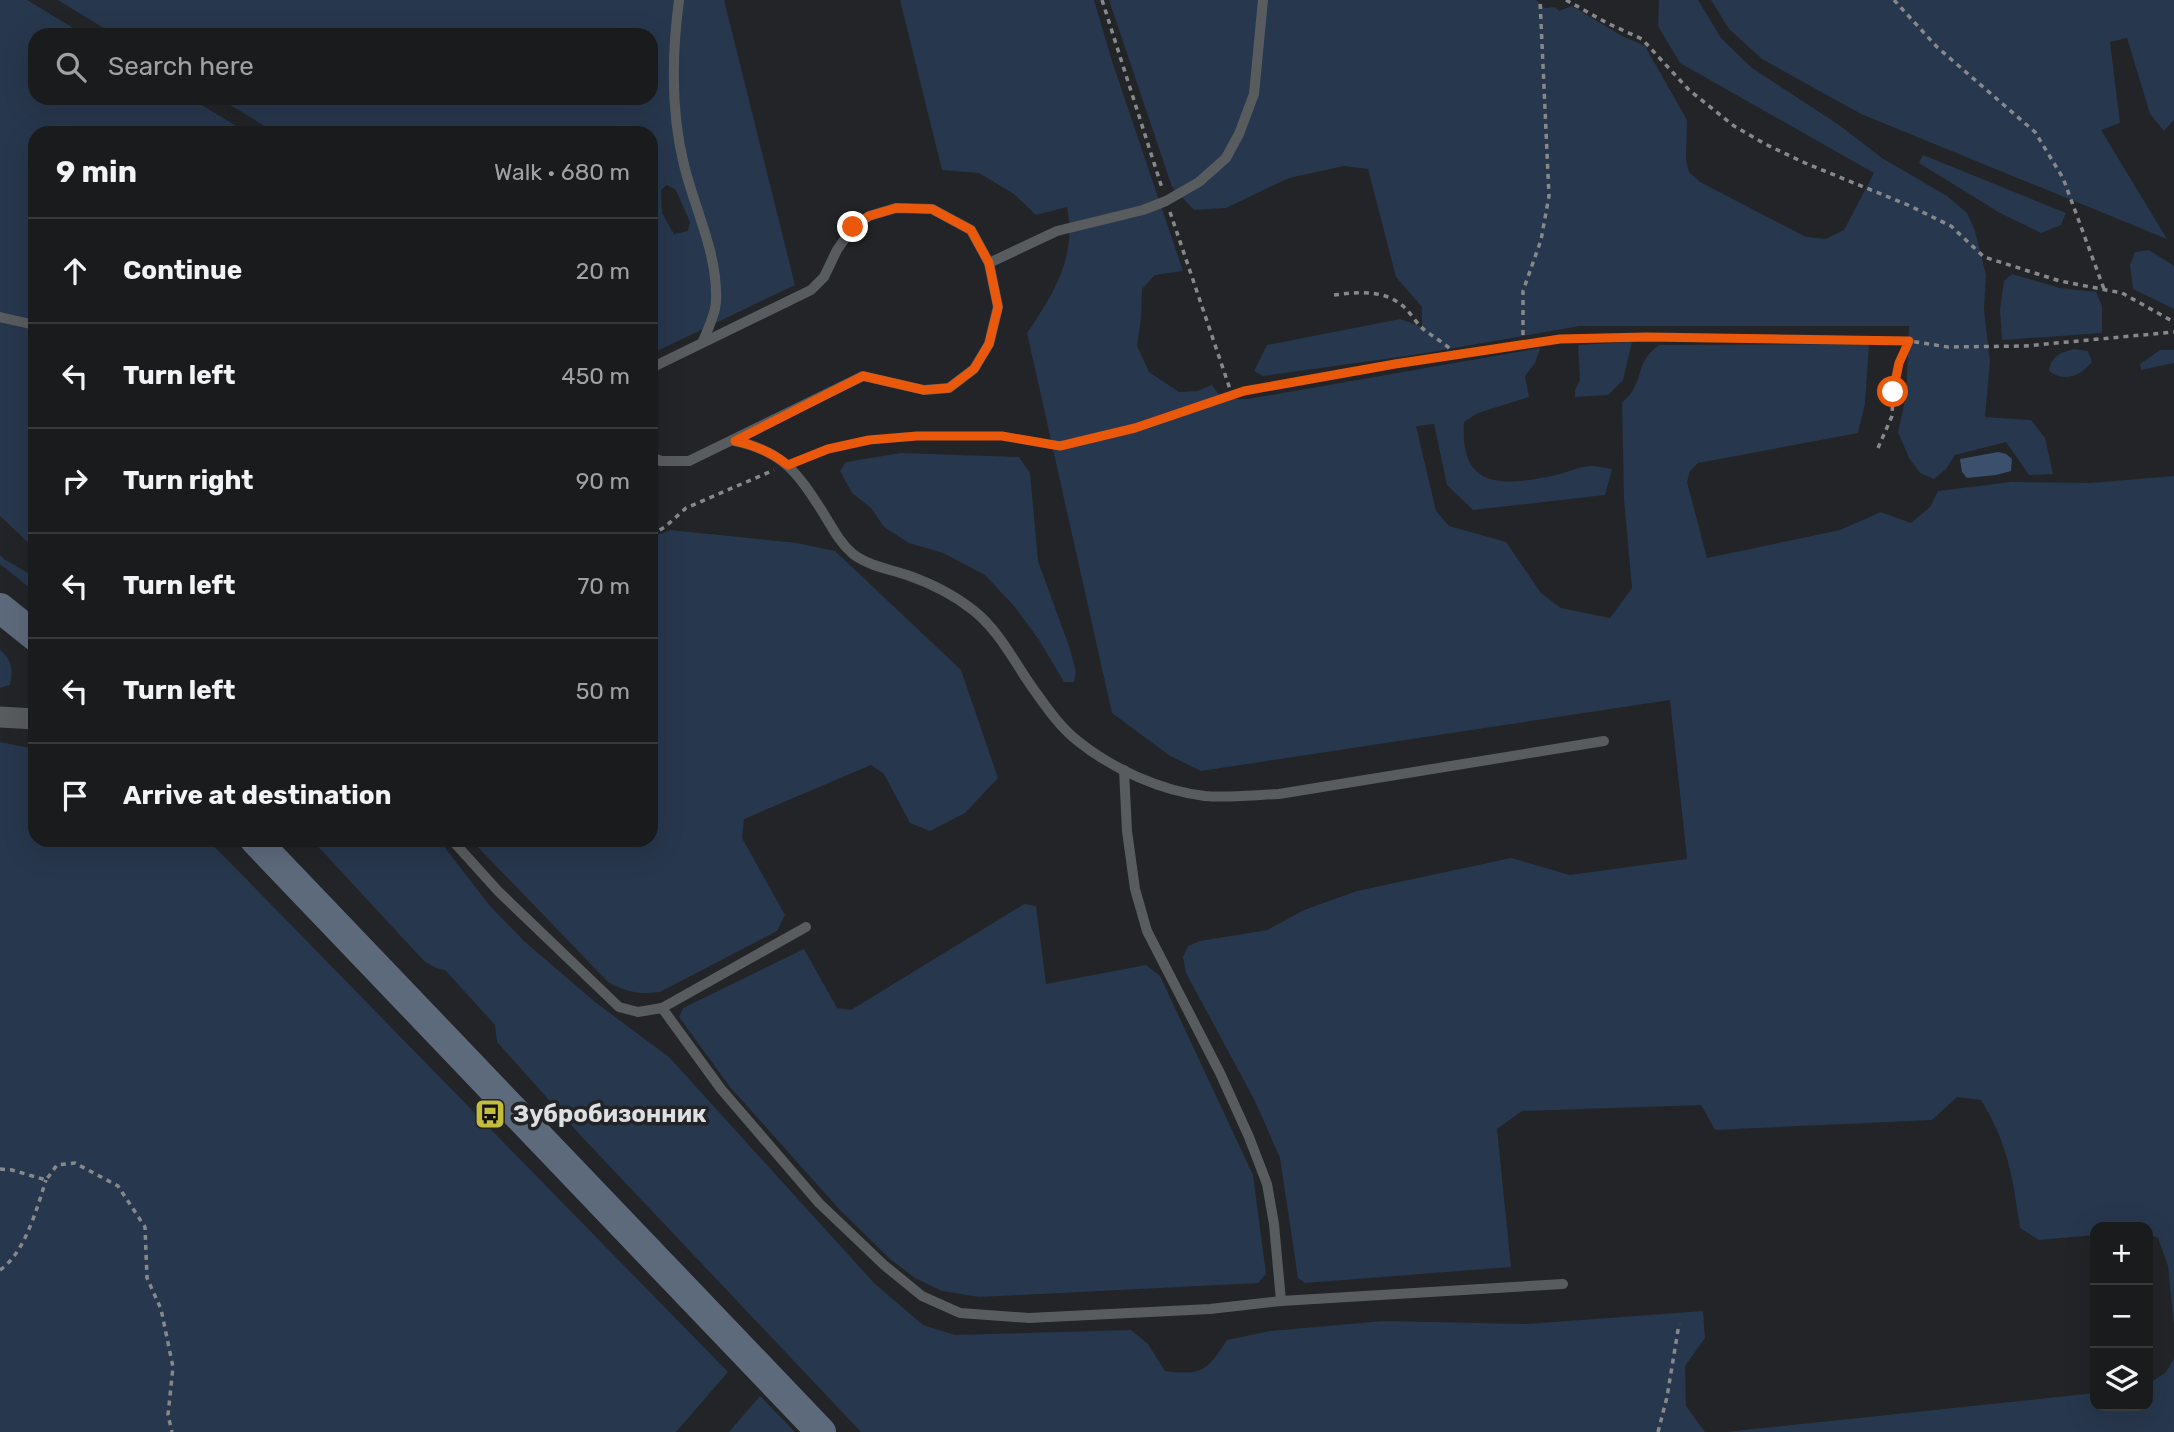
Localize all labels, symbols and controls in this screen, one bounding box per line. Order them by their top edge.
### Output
search box [28,28,658,105]
icon: search [52,48,90,86]
text: Search here [108,51,254,82]
text: 9 min [56,154,137,190]
text: Walk · 680 m [494,158,630,186]
route end [837,211,868,242]
icon: ahead [56,252,94,290]
text: Continue [123,255,242,286]
text: 20 m [576,257,630,285]
icon: left [56,357,94,395]
text: Turn left [123,360,235,391]
text: 450 m [561,362,630,390]
route start [1877,376,1908,407]
icon: right [56,462,94,500]
text: Turn right [123,465,253,496]
text: 90 m [576,467,630,495]
icon: left [56,567,94,605]
text: Turn left [123,570,235,601]
text: 70 m [578,572,630,600]
icon: left [56,672,94,710]
text: Turn left [123,675,235,706]
text: 50 m [576,677,630,705]
icon: arrive [56,777,94,815]
text: Arrive at destination [123,780,391,811]
bus stop icon: Зубробизонник [473,1097,507,1131]
place label: Зубробизонник [513,1100,707,1128]
map controls [2090,1222,2153,1411]
button: + [2090,1222,2153,1285]
button: − [2090,1285,2153,1348]
button: layers [2090,1348,2153,1411]

